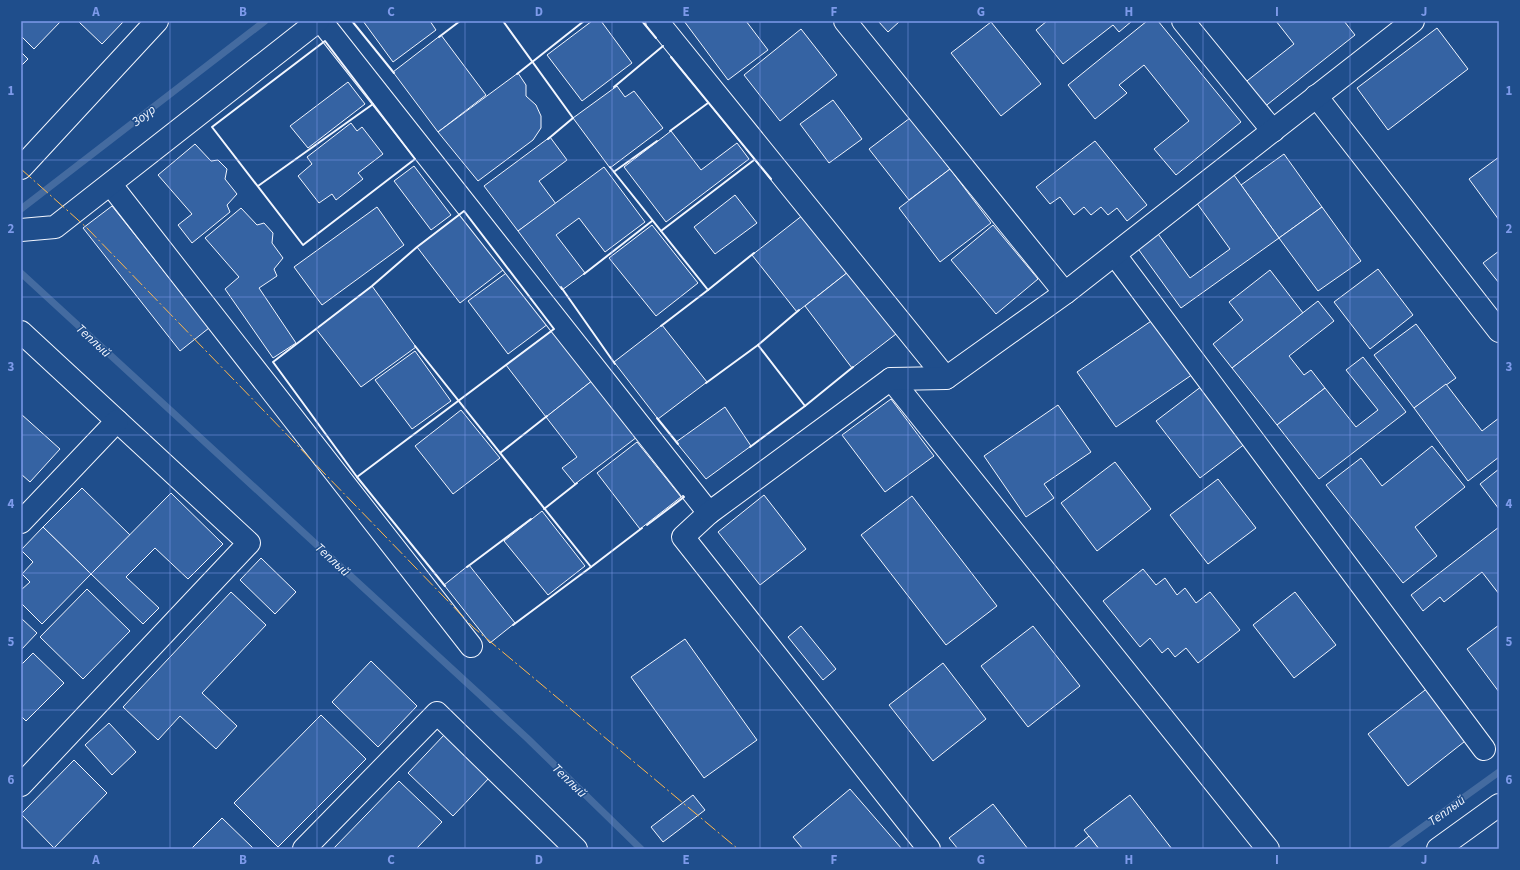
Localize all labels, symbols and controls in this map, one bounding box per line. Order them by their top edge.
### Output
text: A [91,3,100,21]
text: B [239,3,247,21]
text: C [387,3,395,21]
text: D [535,3,543,21]
text: E [682,3,690,21]
text: F [831,3,838,21]
text: G [977,3,985,21]
text: H [1125,3,1133,21]
text: I [1275,3,1279,21]
text: J [1421,3,1427,21]
text: 1 [8,82,15,100]
text: 1 [1506,82,1513,100]
water label: Зоур [128,101,160,131]
text: 2 [8,220,15,238]
text: 2 [1506,220,1513,238]
water label: Теплый [72,320,115,362]
text: 3 [8,358,15,376]
text: 3 [1506,358,1513,376]
text: 4 [8,495,15,513]
text: 4 [1506,495,1513,513]
water label: Теплый [311,539,354,581]
text: 5 [8,633,15,651]
text: 5 [1506,633,1513,651]
water label: Теплый [548,760,591,802]
text: 6 [8,771,15,789]
text: 6 [1506,771,1513,789]
water label: Теплый [1424,791,1469,830]
text: A [91,851,100,869]
text: B [239,851,247,869]
text: C [387,851,395,869]
text: D [535,851,543,869]
text: E [682,851,690,869]
text: F [831,851,838,869]
text: G [977,851,985,869]
text: H [1125,851,1133,869]
text: I [1275,851,1279,869]
text: J [1421,851,1427,869]

